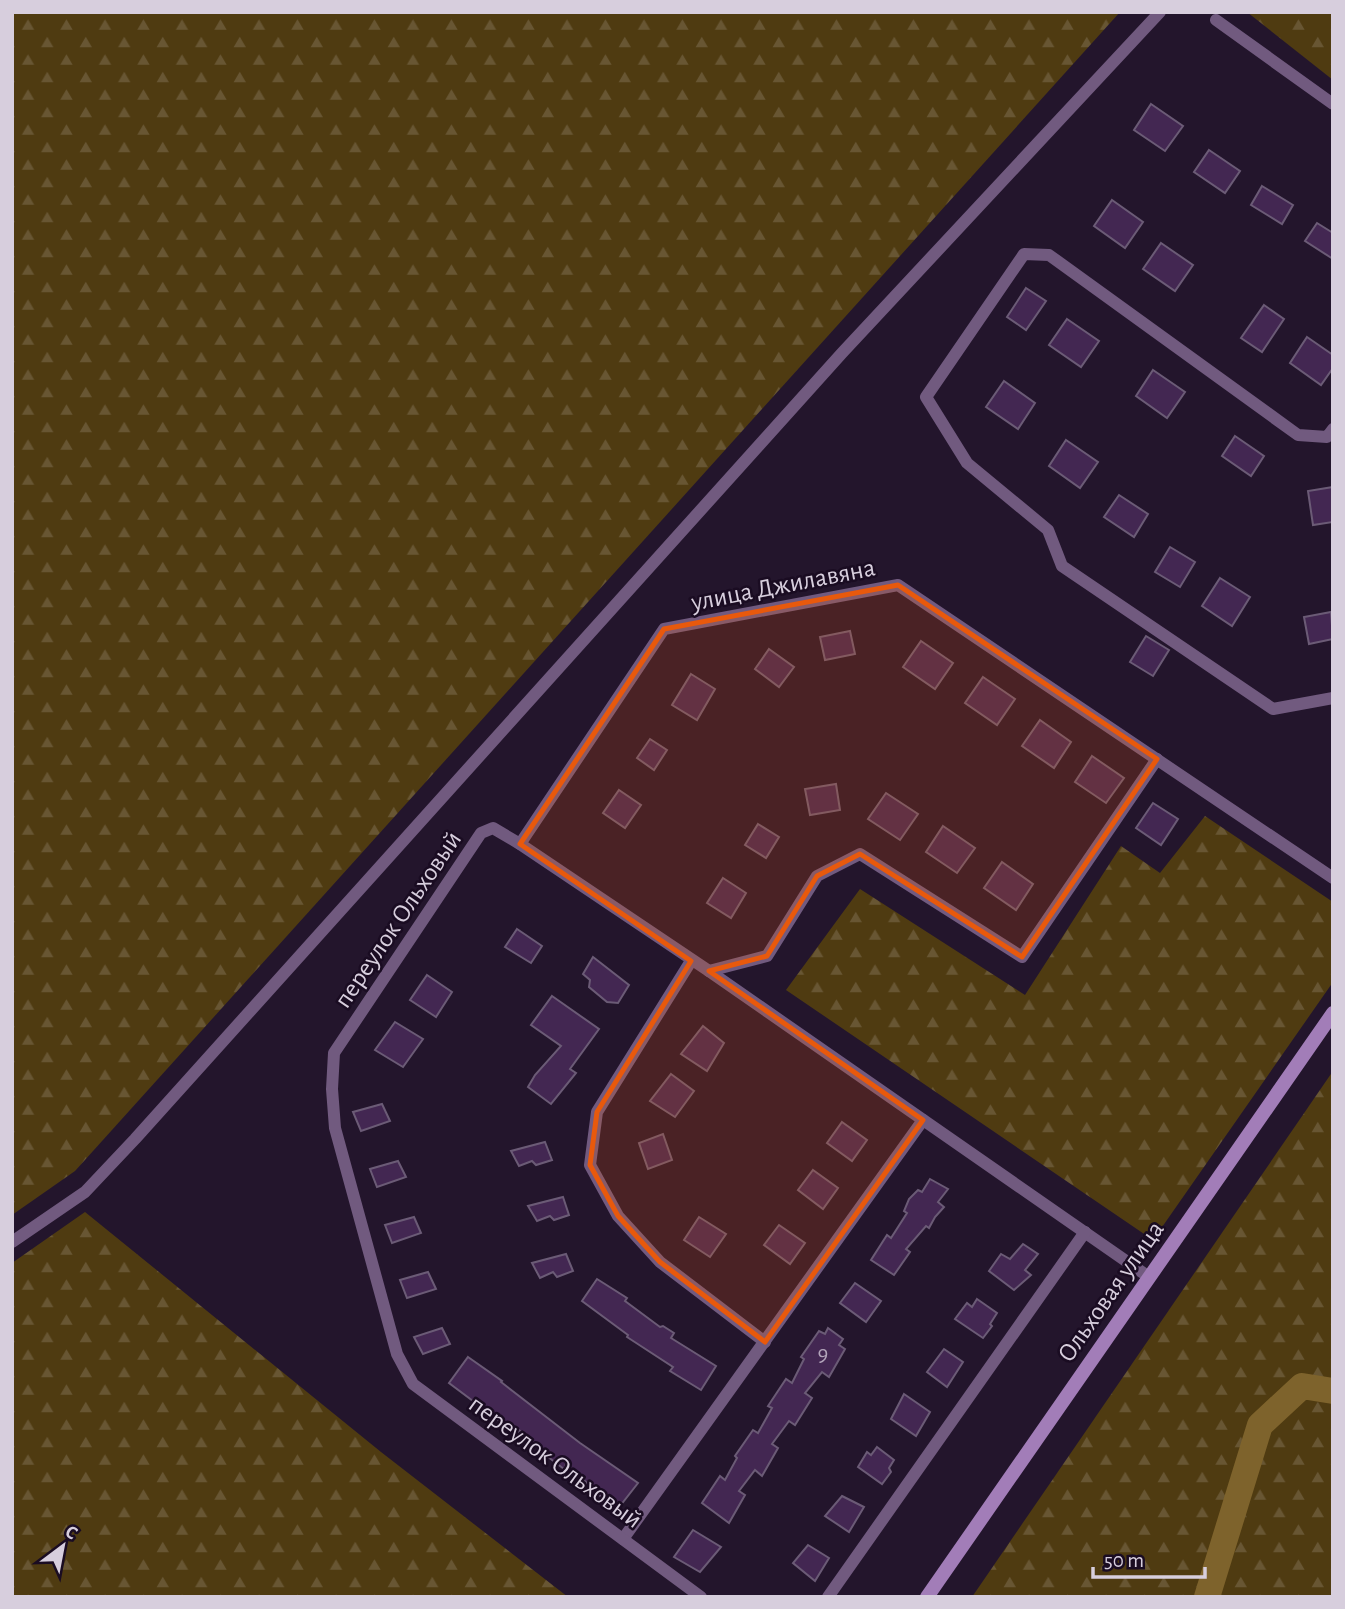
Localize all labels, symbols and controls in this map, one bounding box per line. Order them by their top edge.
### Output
street label: улица Джилавяна [688,554,877,616]
street label: переулок Ольховый [329,827,466,1013]
street label: Ольховая улица [1053,1216,1169,1367]
house number: 9 [818,1343,828,1366]
street label: переулок Ольховый [464,1391,647,1533]
north arrow [28,1511,98,1581]
text: С [62,1522,81,1544]
scale bar [1093,1536,1205,1580]
text: 50 m [1104,1550,1144,1571]

